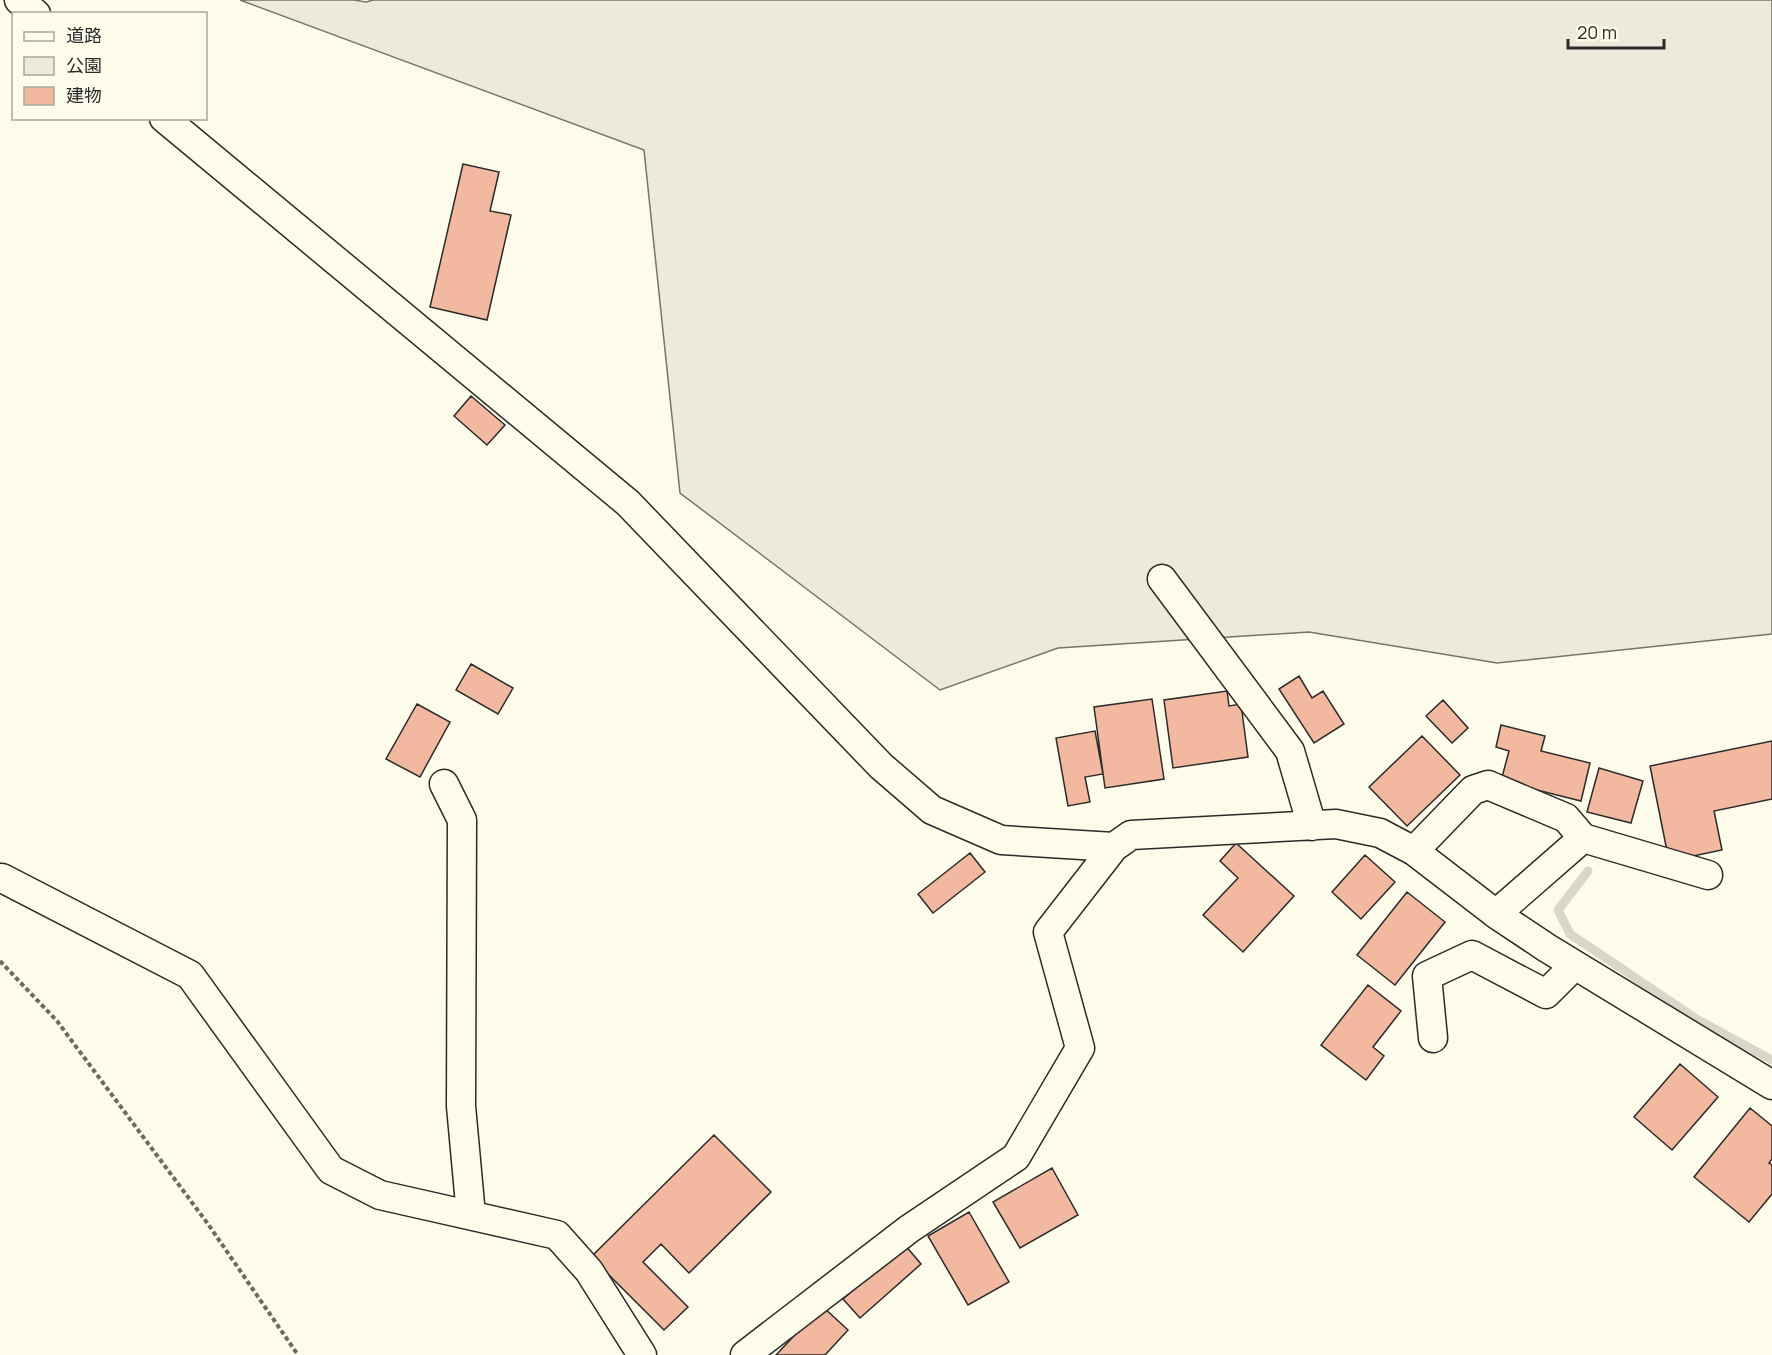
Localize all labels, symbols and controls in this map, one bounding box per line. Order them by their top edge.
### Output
legend [12,12,207,120]
scale bar [1568,12,1664,50]
text: 20 m [1577,20,1617,44]
text: 道路 [66,23,102,47]
text: 公園 [66,53,102,77]
text: 建物 [66,83,102,107]

